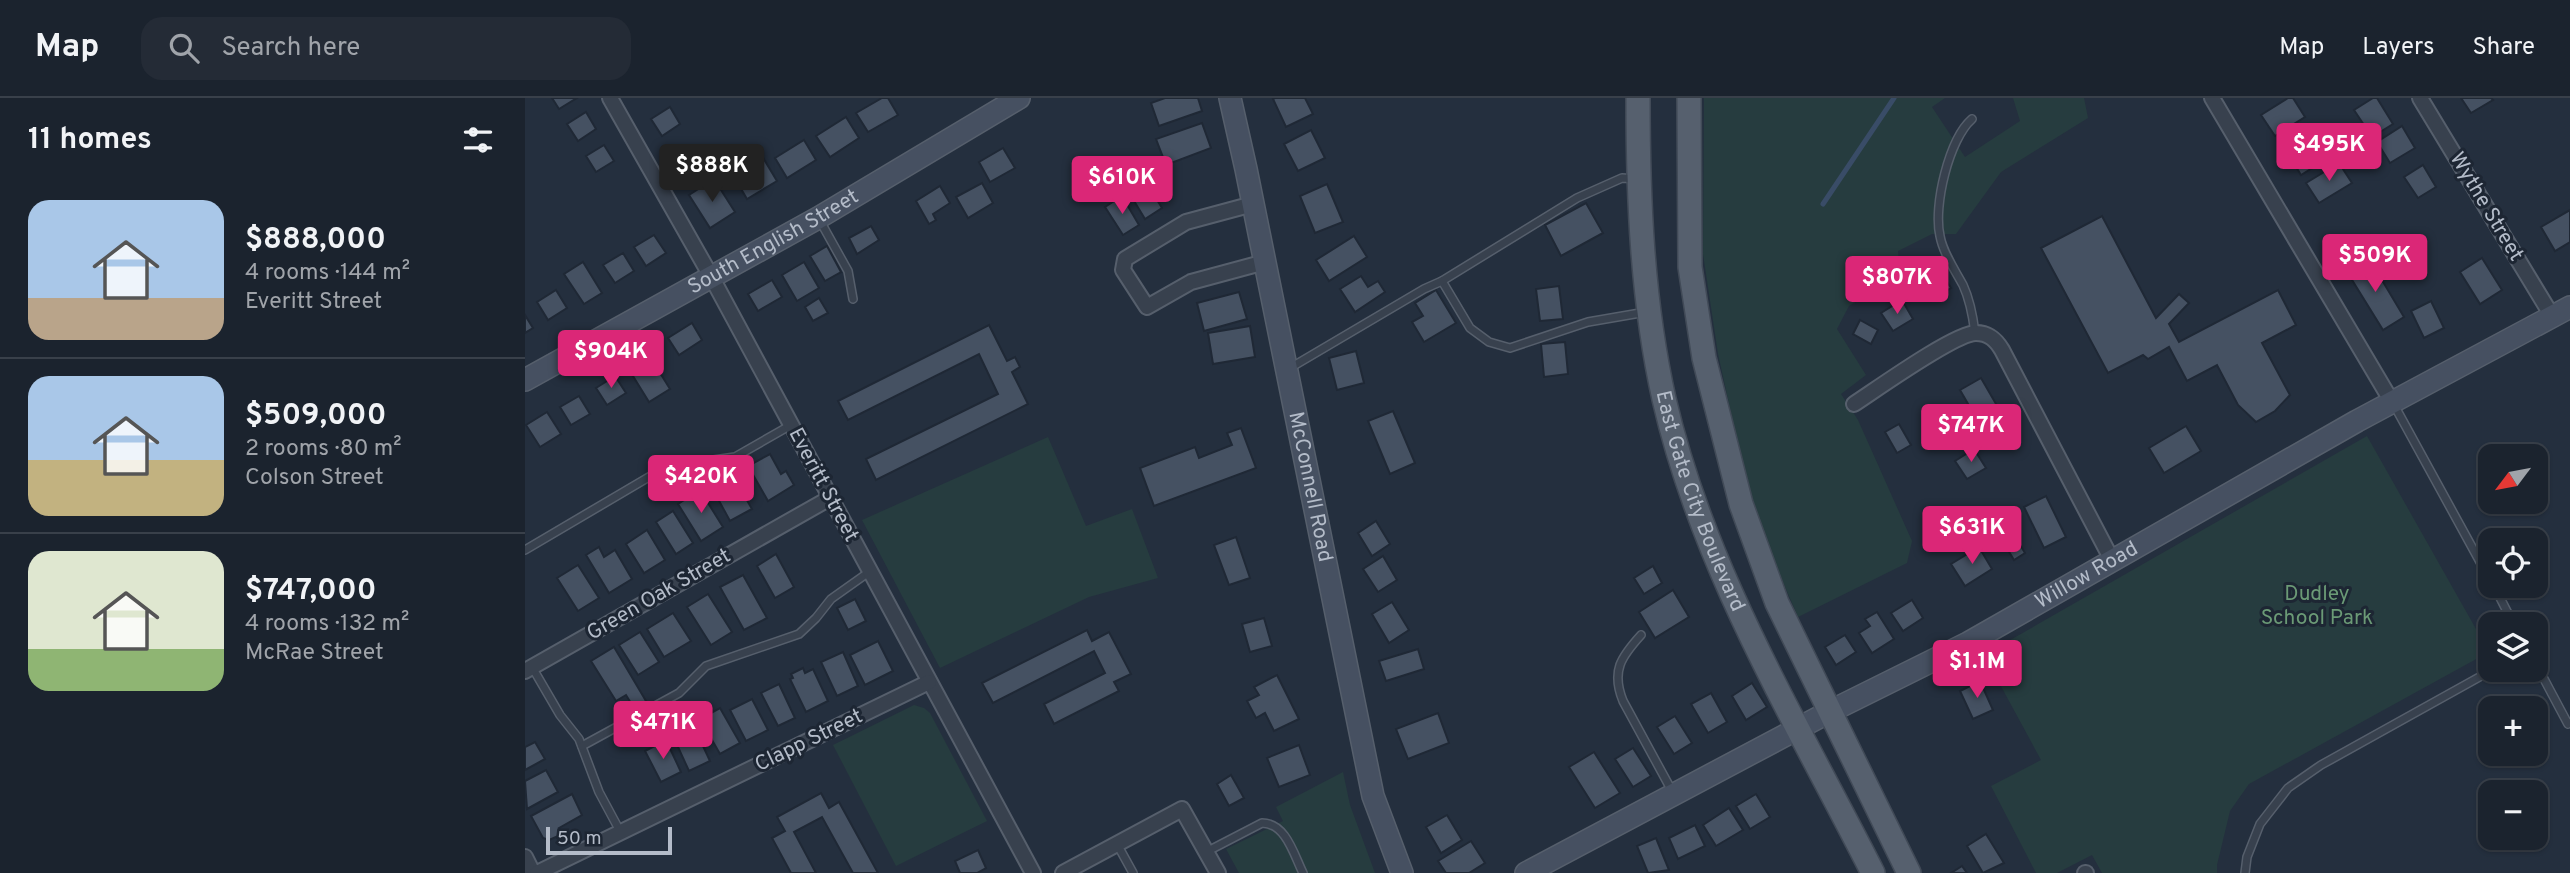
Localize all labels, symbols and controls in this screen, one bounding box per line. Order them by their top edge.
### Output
search box [141,17,631,80]
text: Map [35,27,99,69]
icon: search [165,29,203,67]
text: Search here [221,32,360,65]
text: Map [2279,33,2324,63]
text: Layers [2362,33,2434,63]
text: Share [2472,33,2535,63]
icon: filters [459,121,497,159]
text: 11 homes [28,122,152,159]
pin: $495K [2280,123,2378,183]
text: $495K [2292,131,2366,160]
pin: $888K [663,144,761,204]
street label: Wythe Street [2443,148,2529,266]
text: $888K [675,152,749,181]
pin: $610K [1073,156,1171,216]
text: $610K [1088,164,1156,193]
street label: South English Street [683,183,864,301]
text: $888,000 [245,222,386,259]
icon: home [84,228,168,312]
pin: $509K [2326,234,2424,294]
text: $509K [2338,242,2412,271]
pin: $807K [1848,256,1946,316]
text: 4 rooms · 144 m² [245,259,410,288]
text: $807K [1861,264,1933,293]
text: Everitt Street [245,288,382,317]
pin: $904K [562,330,660,390]
text: $904K [574,338,648,367]
street label: East Gate City Boulevard [1649,388,1751,616]
text: $509,000 [245,398,386,435]
icon: home [84,404,168,488]
pin: $747K [1922,404,2020,464]
street label: McConnell Road [1282,409,1339,564]
text: $747K [1937,412,2005,441]
street label: Everitt Street [782,423,864,547]
text: 2 rooms · 80 m² [245,435,402,464]
north arrow [2478,444,2548,514]
map controls [2478,444,2548,850]
pin: $420K [652,456,750,515]
text: $420K [664,463,738,492]
text: Colson Street [245,464,384,493]
pin: $631K [1923,506,2021,566]
text: $631K [1938,514,2006,543]
button: locate [2478,528,2548,598]
street label: Willow Road [2030,535,2143,615]
street label: Green Oak Street [582,543,736,647]
text: $747,000 [245,573,376,610]
icon: home [84,579,168,663]
park label: Dudley School Park [2261,581,2373,632]
text: 4 rooms · 132 m² [245,610,409,639]
button: layers [2478,612,2548,682]
text: McRae Street [245,639,384,668]
pin: $1.1M [1928,640,2026,700]
text: $1.1M [1949,648,2005,677]
button: + [2478,696,2548,766]
pin: $471K [614,702,712,761]
street label: Clapp Street [751,703,867,779]
text: $471K [630,709,696,738]
button: − [2478,780,2548,850]
scale bar [546,824,672,856]
text: 50 m [557,827,602,851]

